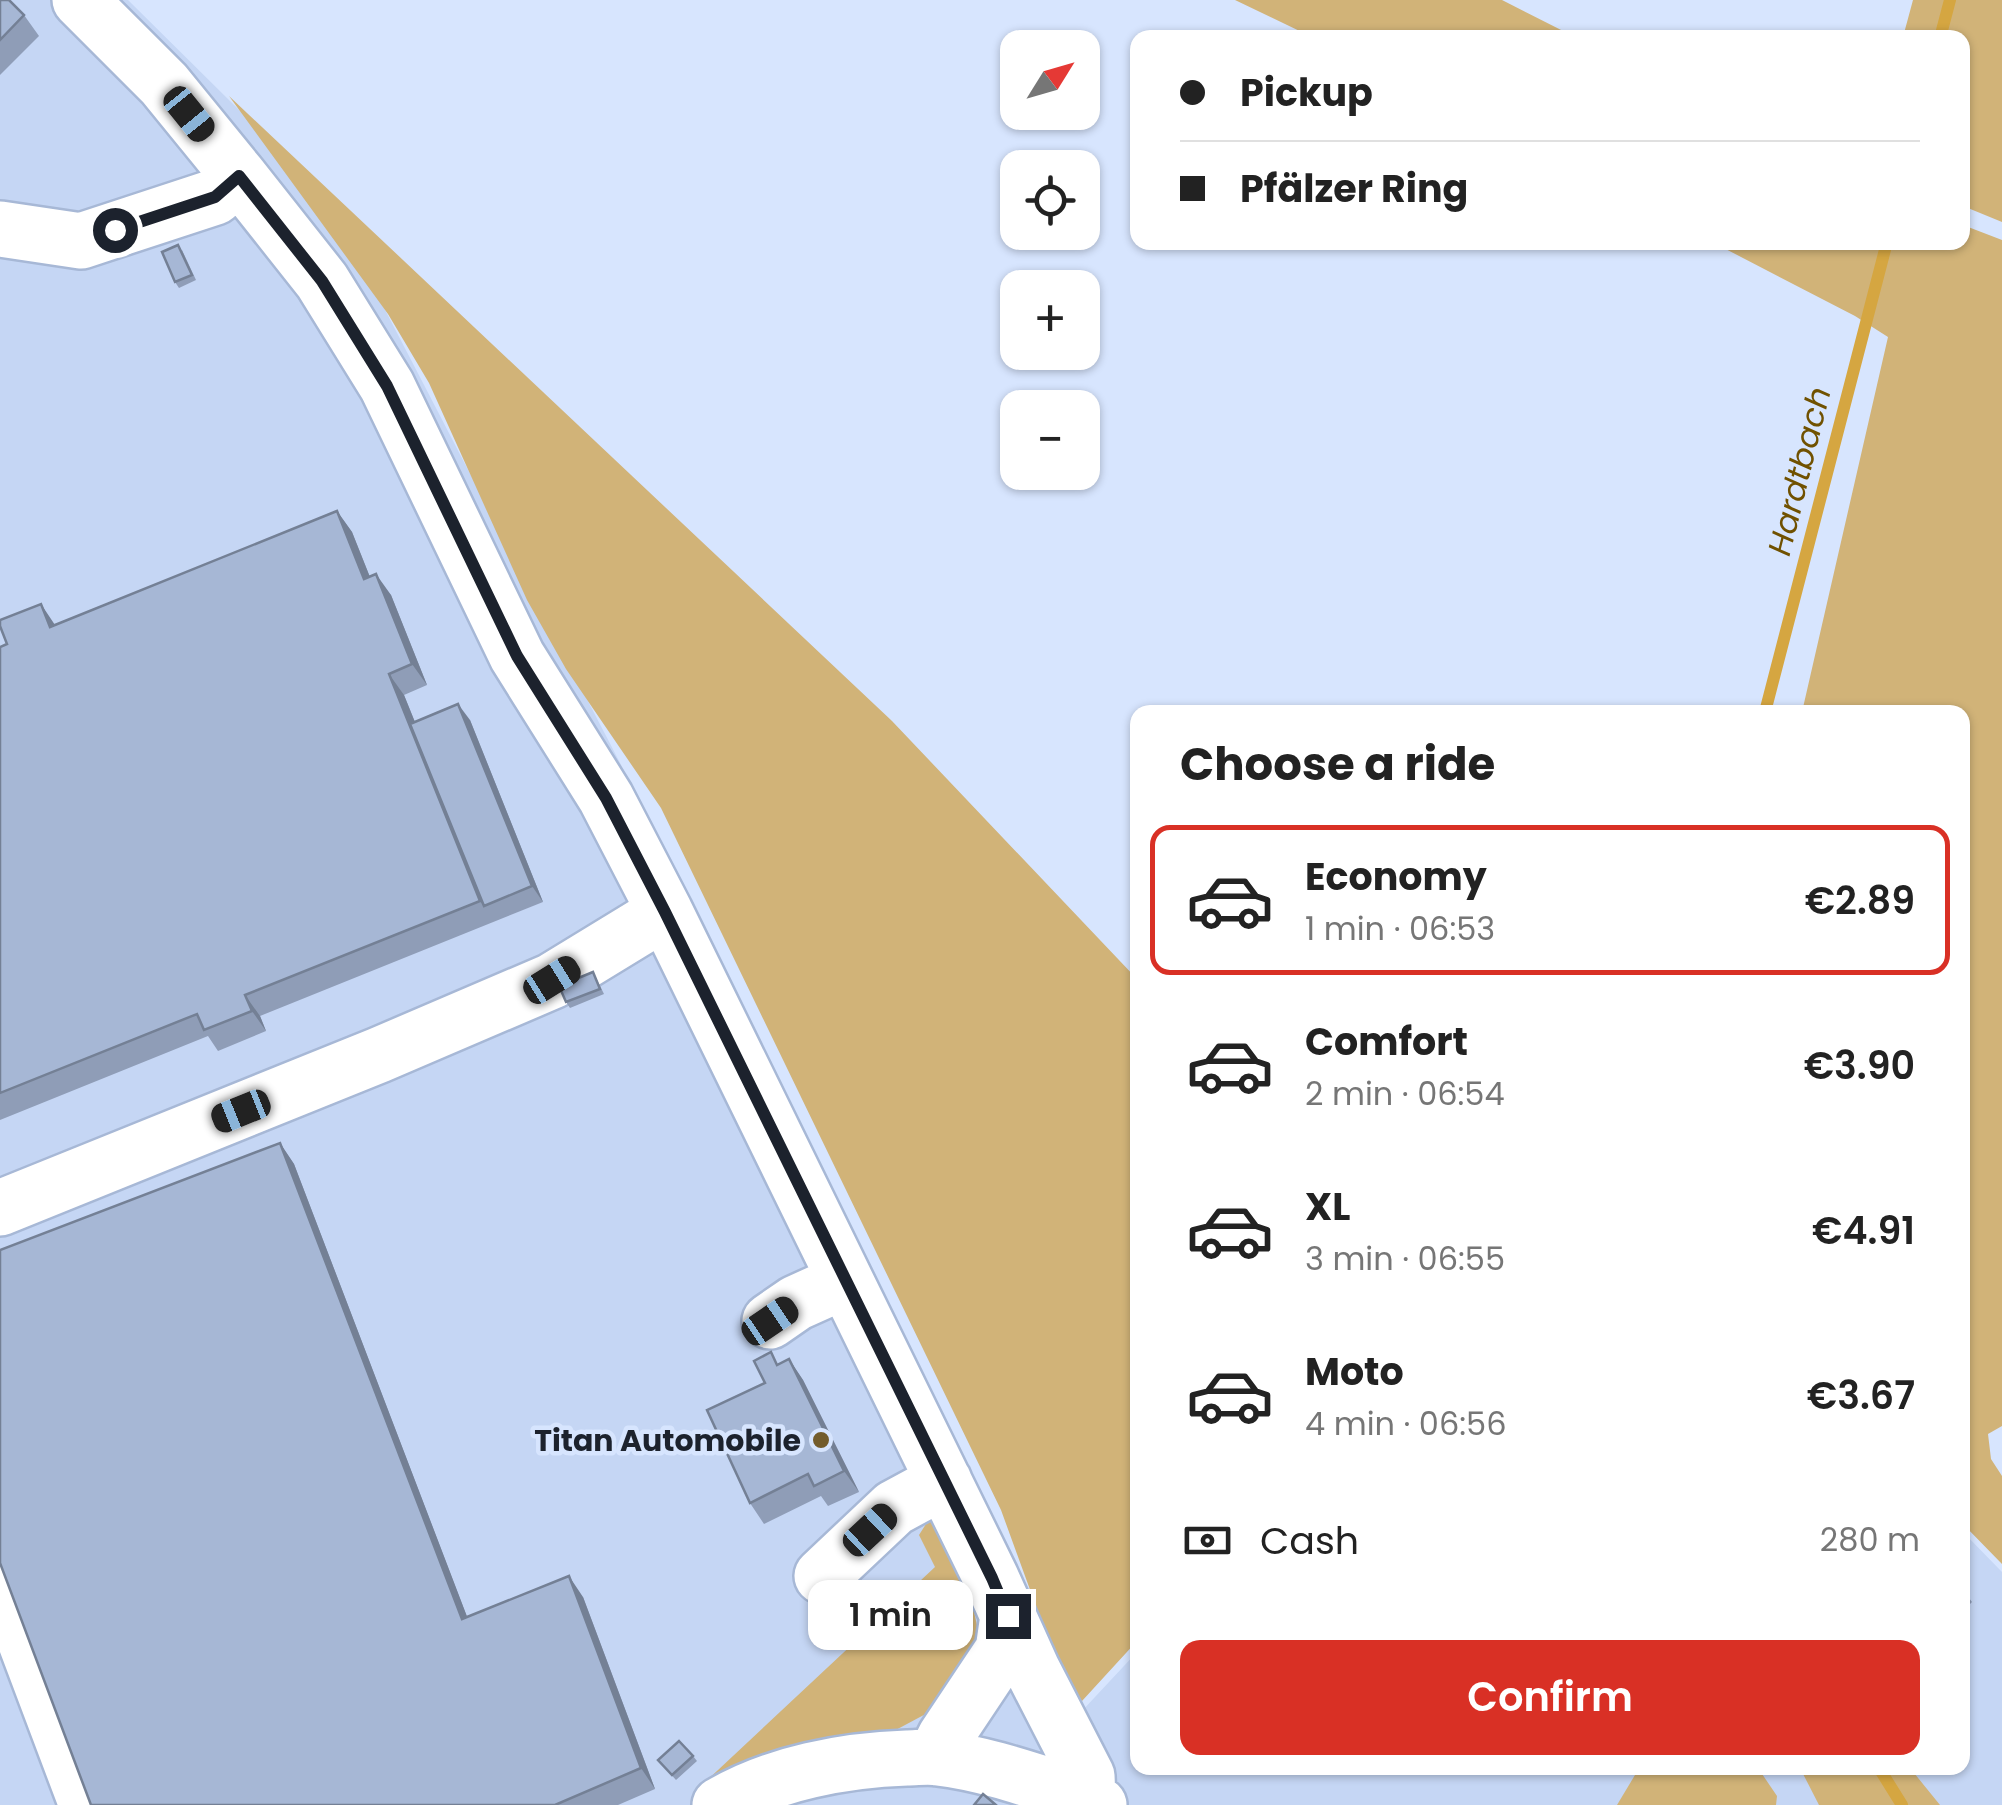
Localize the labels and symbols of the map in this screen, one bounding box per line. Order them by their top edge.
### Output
north arrow [1000,30,1100,130]
car [158,81,220,147]
route start [93,208,138,253]
water label: Hardtbach [1756,382,1842,560]
car [519,951,585,1009]
car [208,1086,274,1136]
car [737,1292,803,1350]
place label: Titan Automobile [534,1419,801,1462]
marker: Titan Automobile [810,1429,832,1451]
car [838,1499,902,1561]
callout: 1 min [808,1581,973,1651]
route end [986,1594,1031,1639]

